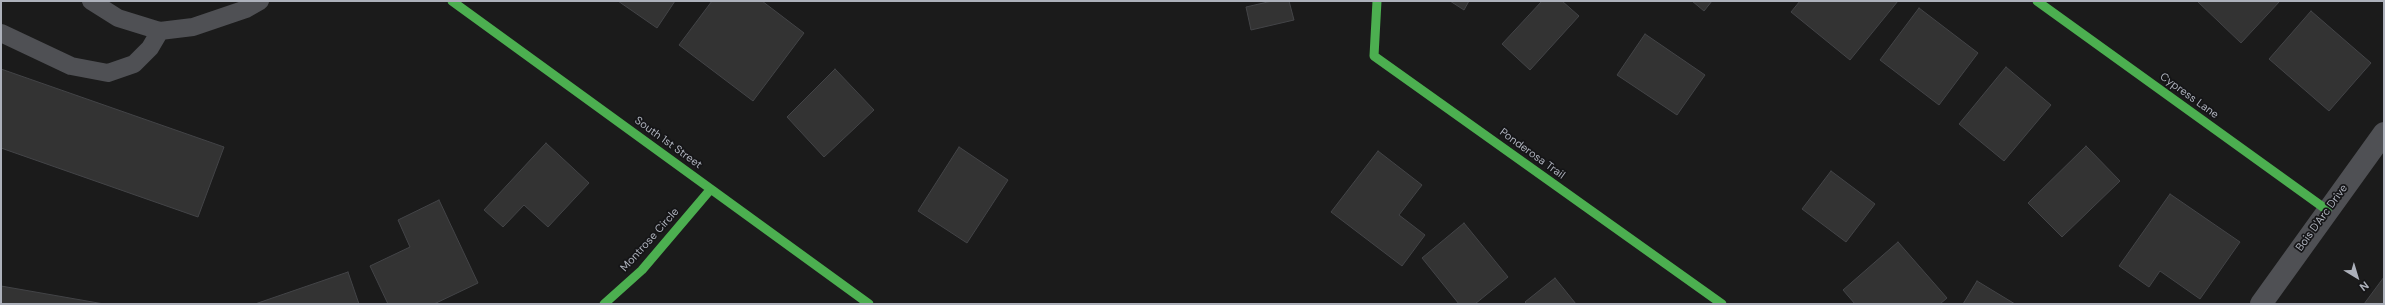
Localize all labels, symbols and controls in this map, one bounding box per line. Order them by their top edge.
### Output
street label: Cypress Lane [2157,70,2221,122]
street label: South 1st Street [632,114,704,172]
street label: Ponderosa Trail [1497,126,1567,182]
street label: Bois D'Arc Drive [2293,182,2351,254]
street label: Montrose Circle [618,206,682,274]
north arrow [2337,257,2377,297]
text: N [2357,278,2372,294]

